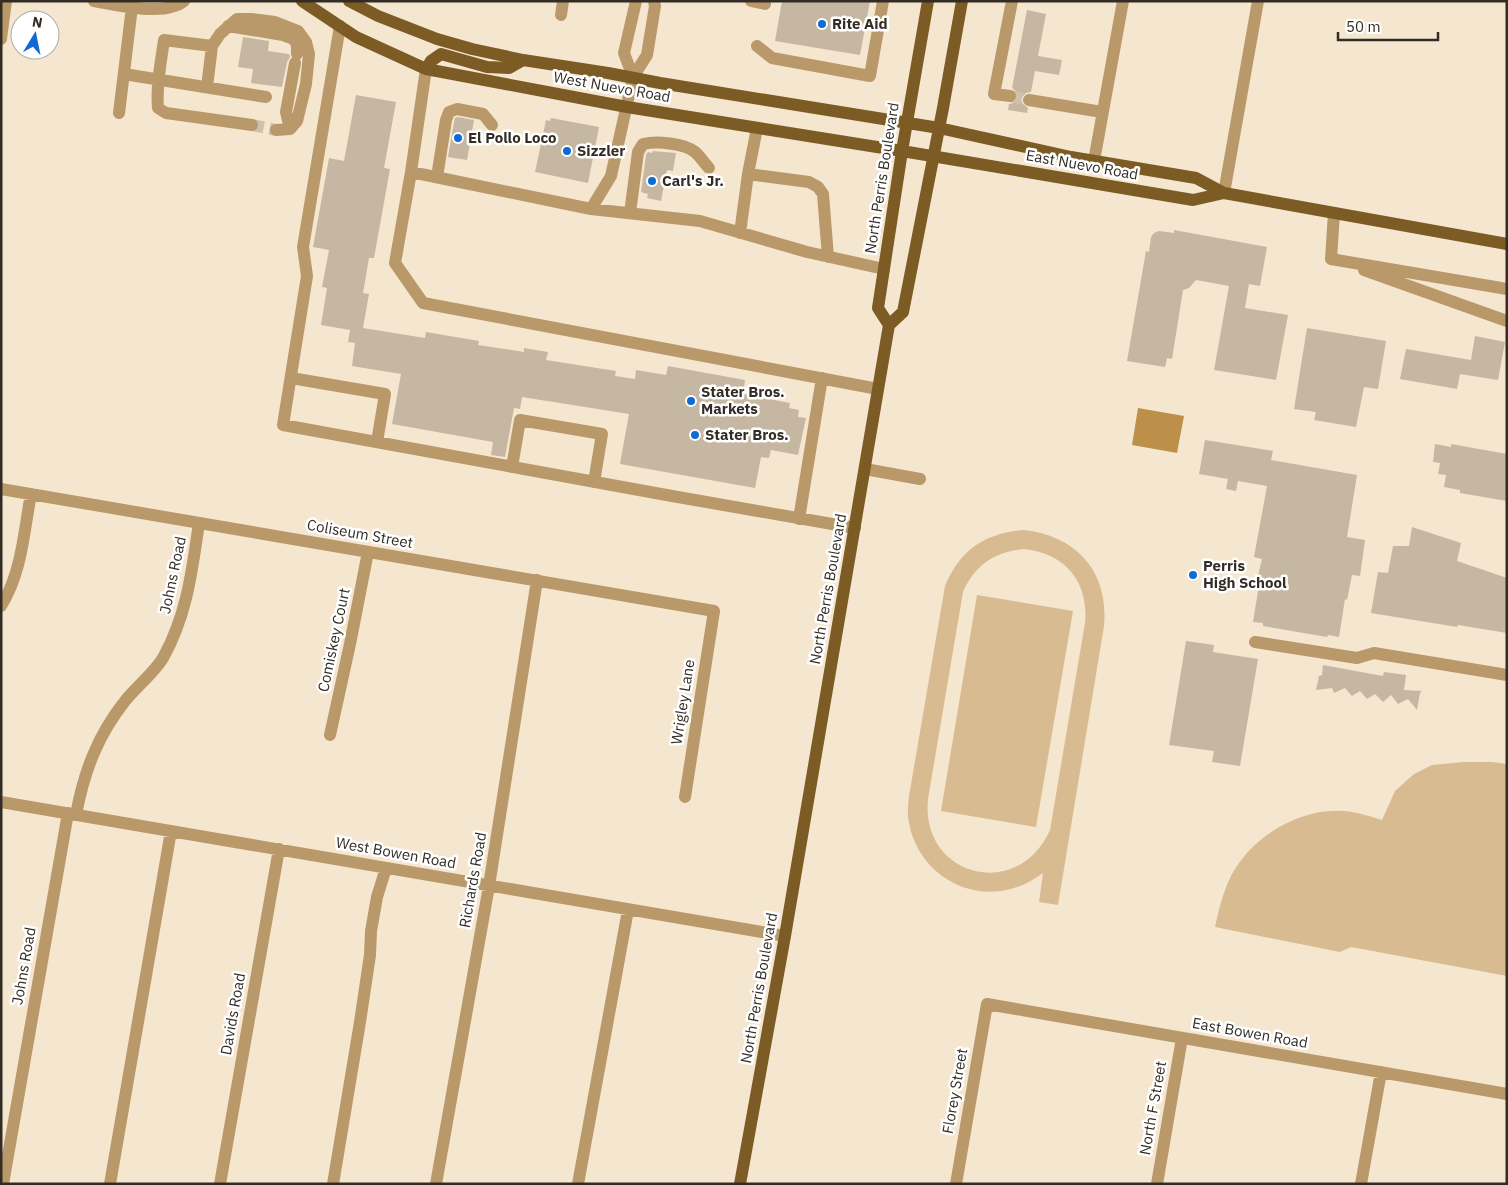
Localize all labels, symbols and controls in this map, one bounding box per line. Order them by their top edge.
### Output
north arrow [10,10,60,60]
scale bar [1338,10,1438,42]
text: N [31,12,44,32]
place label: Rite Aid [832,14,888,33]
text: 50 m [1346,17,1381,36]
marker: Rite Aid [816,18,828,30]
street label: West Nuevo Road [552,67,672,106]
street label: North Perris Boulevard [860,101,903,255]
place label: El Pollo Loco [468,128,557,147]
marker: El Pollo Loco [452,132,464,144]
place label: Sizzler [577,141,625,160]
marker: Sizzler [561,145,573,157]
street label: East Nuevo Road [1024,145,1140,184]
place label: Carl's Jr. [662,171,724,190]
marker: Carl's Jr. [646,175,658,187]
place label: Stater Bros. Markets [701,382,785,418]
marker: Stater Bros. Markets [685,395,697,407]
place label: Stater Bros. [705,425,789,444]
marker: Stater Bros. [689,429,701,441]
street label: North Perris Boulevard [805,512,850,666]
street label: Coliseum Street [306,515,415,552]
street label: Johns Road [155,535,190,615]
place label: Perris High School [1203,556,1287,592]
marker: Perris High School [1187,569,1199,581]
street label: Comiskey Court [313,586,354,694]
street label: Wrigley Lane [666,658,699,746]
street label: Richards Road [455,831,490,929]
street label: West Bowen Road [334,833,458,872]
street label: North Perris Boulevard [736,911,781,1065]
street label: Johns Road [7,926,40,1006]
street label: Davids Road [216,971,249,1056]
street label: East Bowen Road [1191,1013,1309,1052]
street label: Florey Street [938,1047,971,1135]
street label: North F Street [1135,1060,1170,1156]

